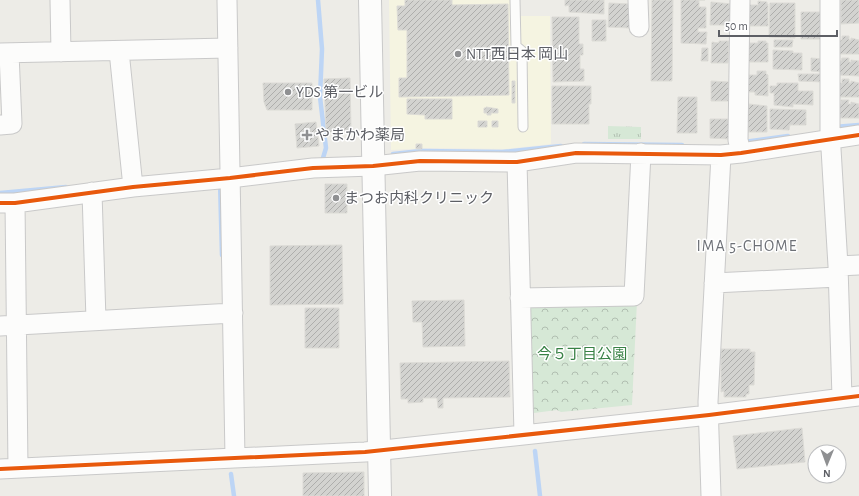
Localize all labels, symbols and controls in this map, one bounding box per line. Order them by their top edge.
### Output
scale bar [719,12,837,38]
text: 50 m [725,20,748,32]
place label: NTT西日本 岡山 [466,46,568,62]
marker: NTT西日本 岡山 [453,49,463,59]
place label: YDS 第一ビル [296,84,383,100]
marker: YDS 第一ビル [283,87,293,97]
place label: やまかわ薬局 [315,127,405,143]
marker: やまかわ薬局 [302,130,312,140]
place label: まつお内科クリニック [344,190,494,206]
marker: まつお内科クリニック [331,193,341,203]
district label: IMA 5-CHOME [697,238,797,254]
park label: 今５丁目公園 [537,346,627,362]
north arrow [807,444,847,484]
text: N [823,468,831,479]

